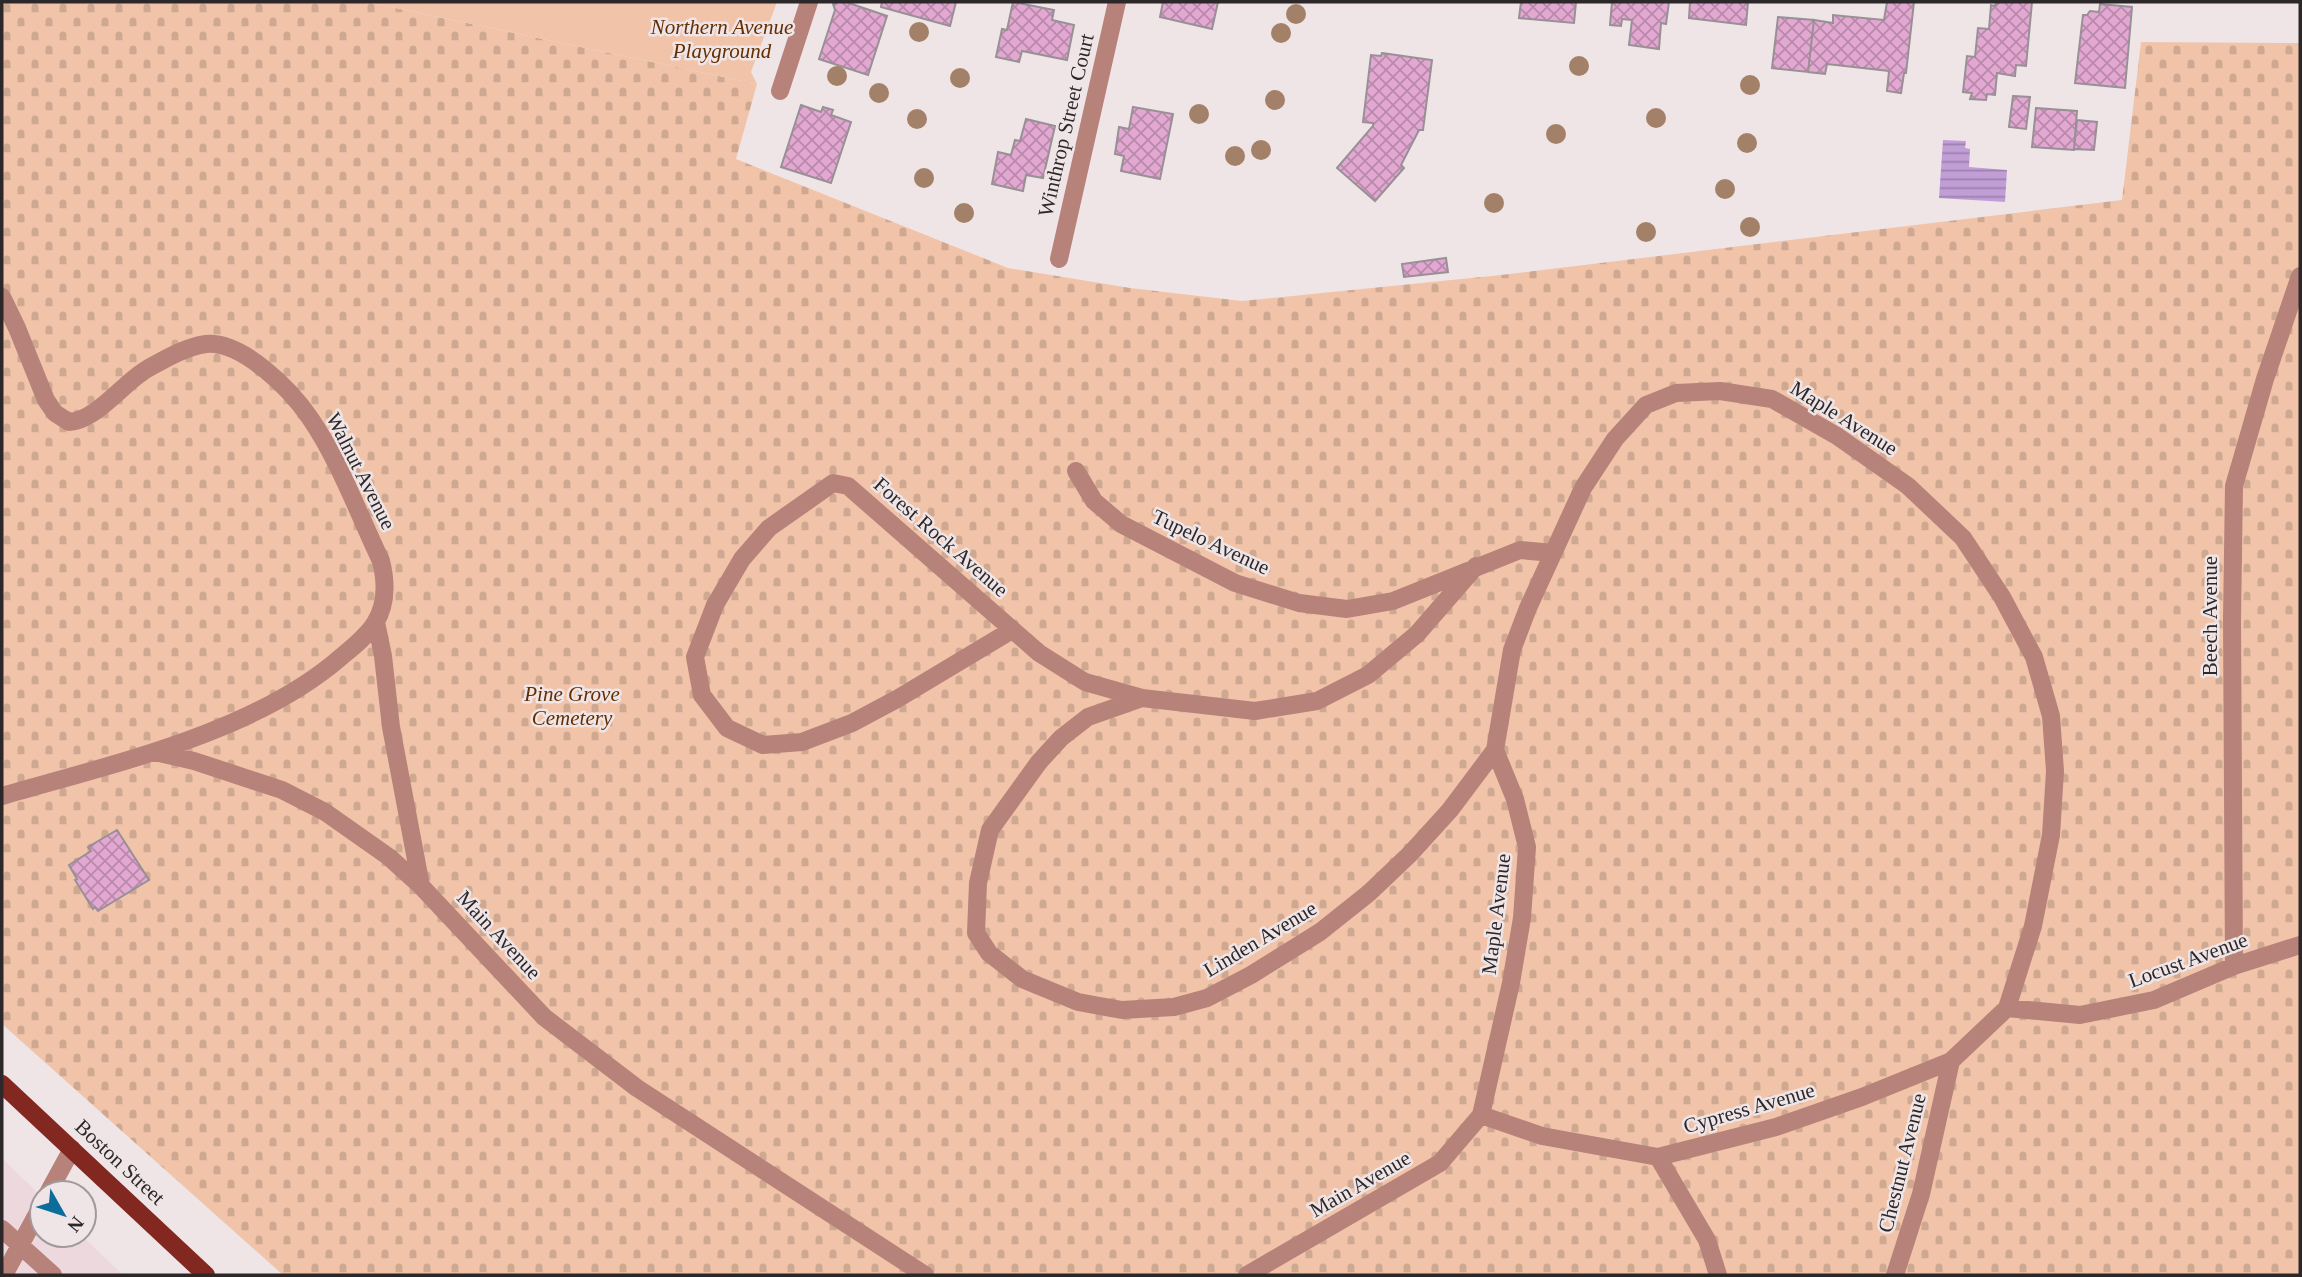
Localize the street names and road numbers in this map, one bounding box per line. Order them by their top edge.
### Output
street label: Winthrop Street Court [1033,31,1099,219]
street label: Maple Avenue [1786,376,1902,460]
street label: Walnut Avenue [321,409,401,533]
street label: Forest Rock Avenue [869,472,1013,602]
street label: Tupelo Avenue [1149,504,1273,580]
street label: Beech Avenue [2198,556,2222,676]
street label: Maple Avenue [1477,852,1515,976]
street label: Main Avenue [452,886,546,984]
street label: Linden Avenue [1199,896,1321,982]
street label: Locust Avenue [2125,927,2251,993]
street label: Cypress Avenue [1681,1078,1817,1138]
street label: Chestnut Avenue [1873,1091,1931,1235]
street label: Boston Street [70,1114,170,1210]
street label: Main Avenue [1305,1146,1415,1222]

